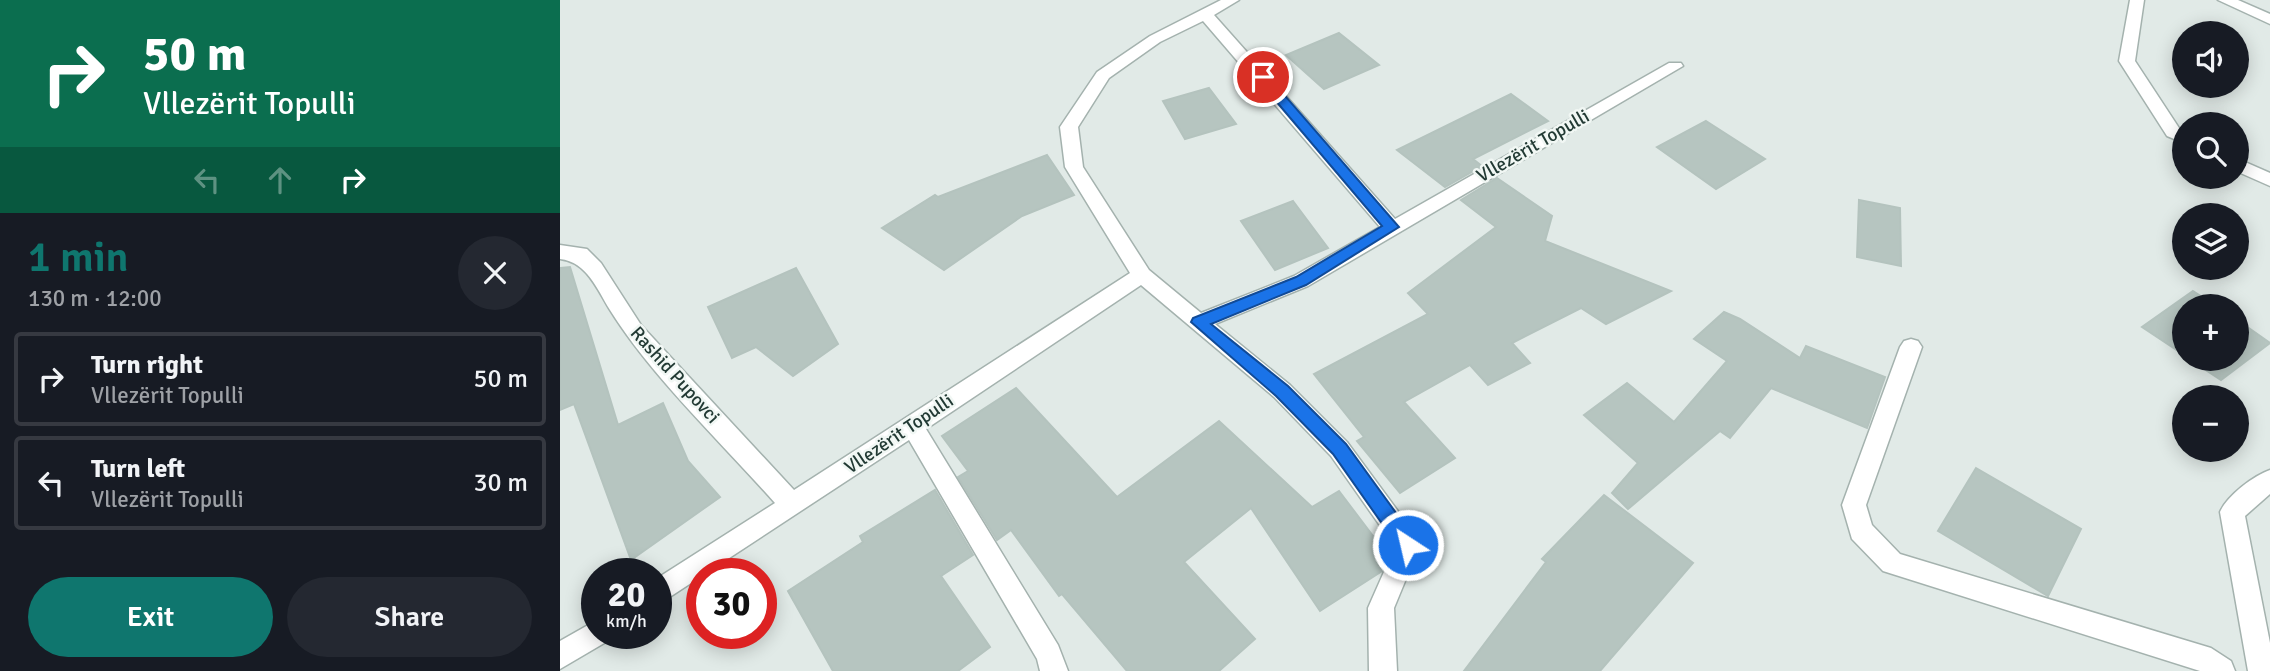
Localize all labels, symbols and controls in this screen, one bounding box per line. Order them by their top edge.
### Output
map controls [2172,21,2249,462]
button: sound [2172,21,2249,98]
text: 50 m [143,24,246,84]
icon: right [28,28,119,119]
pin [1233,47,1293,107]
icon: arrive [1244,58,1282,96]
text: Vllezërit Topulli [143,84,356,123]
street label: Vllezërit Topulli [1472,104,1594,188]
button: search [2172,112,2249,189]
icon: left [188,161,226,199]
icon: ahead [261,161,299,199]
icon: right [334,161,372,199]
button: layers [2172,203,2249,280]
text: 1 min [28,232,129,283]
button: close [458,236,532,310]
text: 130 m · 12:00 [28,284,162,313]
button: + [2172,294,2249,371]
street label: Rashid Pupovci [625,322,725,428]
text: Turn right [91,349,203,381]
icon: right [32,360,70,398]
text: 50 m [473,363,528,395]
text: Vllezërit Topulli [91,381,244,410]
button: − [2172,385,2249,462]
street label: Vllezërit Topulli [840,389,958,479]
text: Turn left [91,453,185,485]
icon: left [32,464,70,502]
text: 30 m [473,467,528,499]
text: Vllezërit Topulli [91,485,244,514]
position arrow [1371,508,1445,582]
speed limit sign: 30 [686,558,777,649]
text: 20 [608,573,645,616]
button: Exit [28,577,273,657]
button: Share [287,577,532,657]
text: km/h [606,610,647,632]

